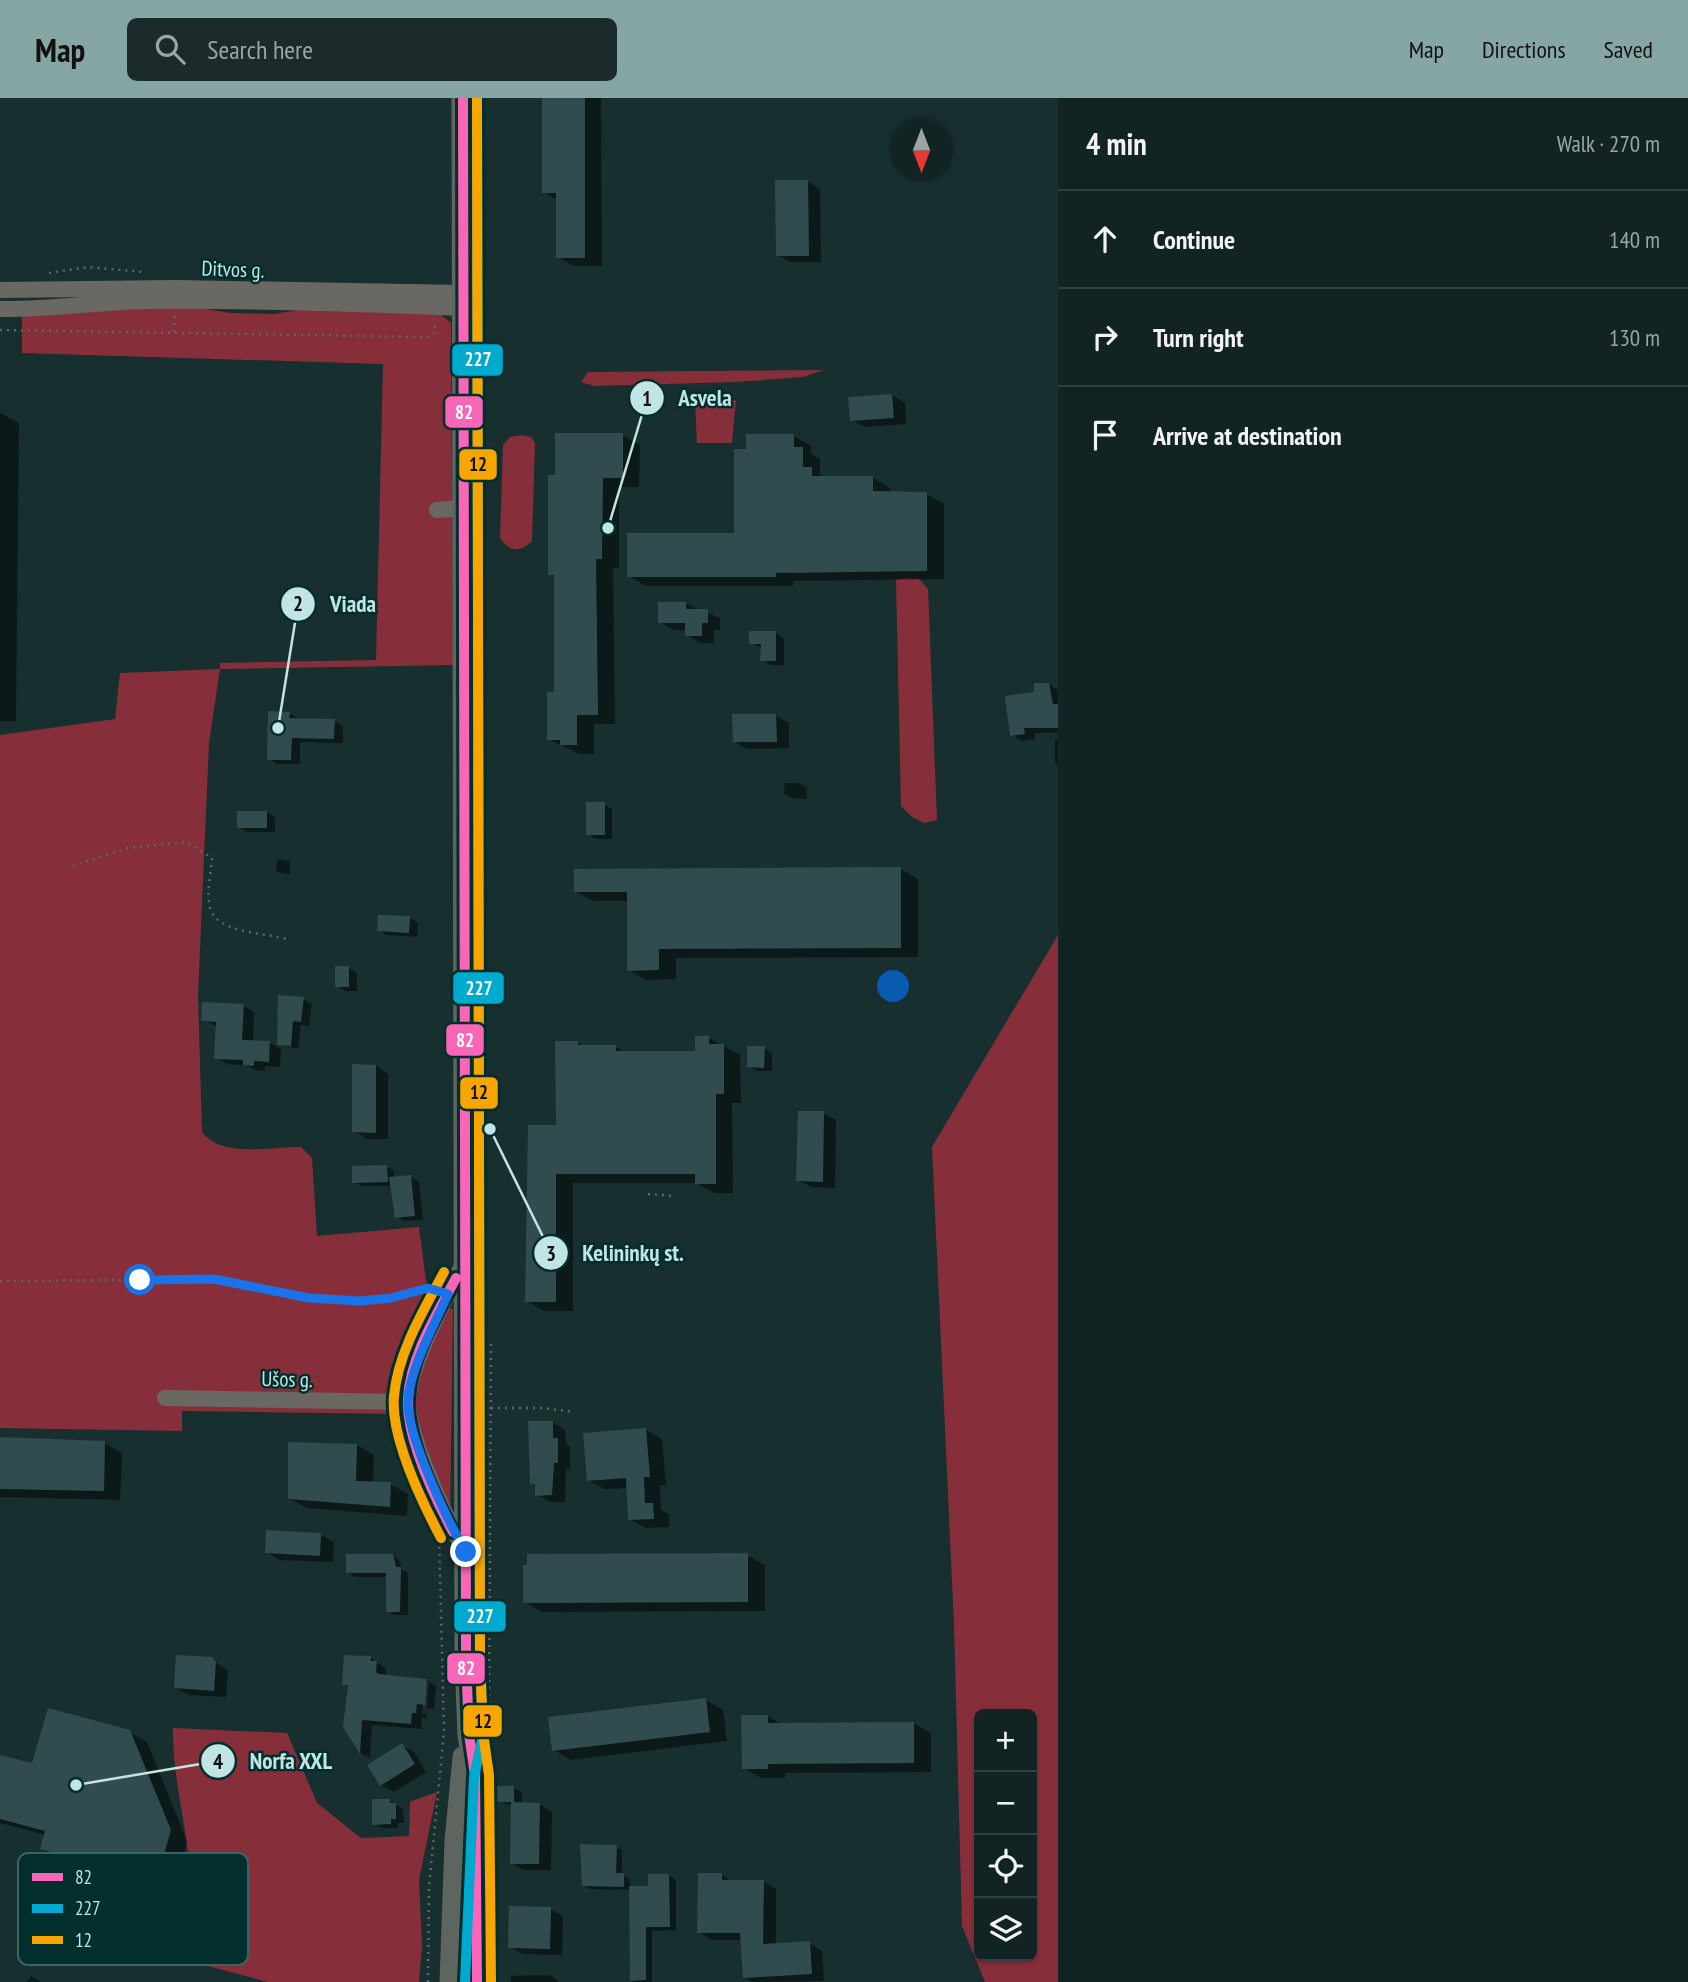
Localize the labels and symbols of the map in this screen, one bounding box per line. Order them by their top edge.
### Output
north arrow [890,119,953,182]
street label: Ditvos g. [201,254,265,284]
line badge: 227 [451,343,504,377]
text: 227 [464,347,492,371]
callout: Asvela [629,376,746,420]
text: Asvela [677,383,732,412]
text: 1 [642,385,652,412]
line badge: 82 [444,395,484,429]
text: 82 [455,400,473,424]
line badge: 12 [458,448,498,481]
text: 12 [469,452,487,476]
callout: Viada [281,582,390,626]
text: Viada [329,589,376,618]
text: 2 [293,590,303,617]
line badge: 227 [452,971,505,1005]
text: 227 [465,976,493,1000]
line badge: 82 [445,1023,485,1057]
text: 82 [456,1028,474,1052]
line badge: 12 [459,1076,499,1110]
text: 12 [470,1080,488,1104]
callout: Kelininkų st. [533,1231,698,1275]
text: Kelininkų st. [582,1238,684,1267]
text: 3 [546,1240,556,1267]
route start [124,1264,155,1295]
street label: Ušos g. [261,1365,313,1393]
route end [450,1536,481,1567]
line badge: 227 [453,1600,507,1633]
text: 227 [466,1604,494,1628]
line badge: 82 [446,1652,486,1685]
text: 82 [457,1656,475,1680]
line badge: 12 [462,1704,503,1738]
text: 12 [474,1709,492,1733]
callout: Norfa XXL [201,1739,347,1783]
text: Norfa XXL [250,1746,333,1775]
text: 4 [213,1748,223,1775]
legend [18,1853,248,1965]
text: 82 [75,1865,92,1889]
text: 227 [75,1896,101,1920]
text: 12 [75,1928,92,1952]

